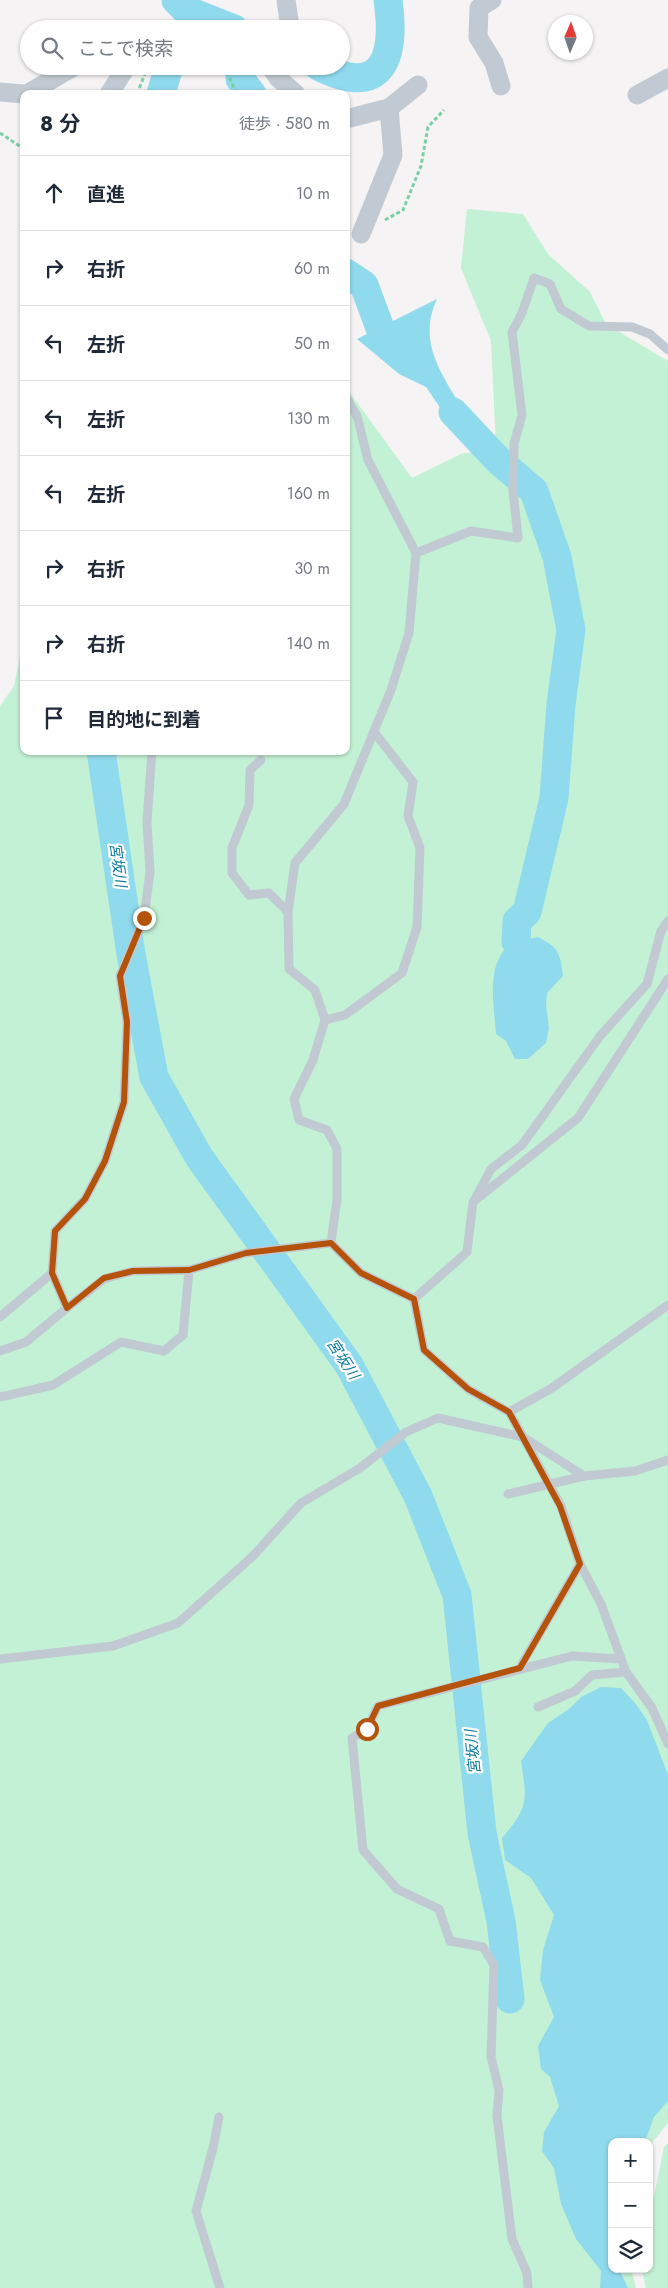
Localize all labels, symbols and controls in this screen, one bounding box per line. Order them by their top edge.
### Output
north arrow [548,15,593,60]
search box [20,20,350,75]
icon: search [38,34,66,62]
text: ここで検索 [78,35,173,62]
text: 8 分 [40,109,80,139]
text: 徒歩 · 580 m [239,112,330,135]
icon: ahead [40,179,68,207]
text: 直進 [87,181,125,208]
text: 10 m [296,182,330,205]
icon: right [40,254,68,282]
text: 右折 [87,256,125,283]
text: 60 m [294,257,330,280]
icon: left [40,329,68,357]
text: 左折 [87,331,125,358]
text: 50 m [294,332,330,355]
icon: left [40,404,68,432]
text: 左折 [87,406,125,433]
text: 130 m [287,407,330,430]
icon: left [40,479,68,507]
text: 左折 [87,481,125,508]
text: 160 m [287,482,330,505]
icon: right [40,554,68,582]
text: 右折 [87,556,125,583]
text: 30 m [294,557,330,580]
icon: right [40,629,68,657]
text: 右折 [87,631,125,658]
text: 140 m [287,632,330,655]
icon: arrive [40,704,68,732]
text: 目的地に到着 [87,706,201,733]
water label: 宮坂川 [104,841,132,891]
route end [133,907,156,930]
water label: 宮坂川 [322,1334,366,1386]
route start [356,1718,379,1741]
water label: 宮坂川 [460,1726,486,1776]
map controls [608,2138,653,2273]
button: + [608,2138,653,2183]
button: − [608,2183,653,2228]
button: layers [608,2228,653,2273]

